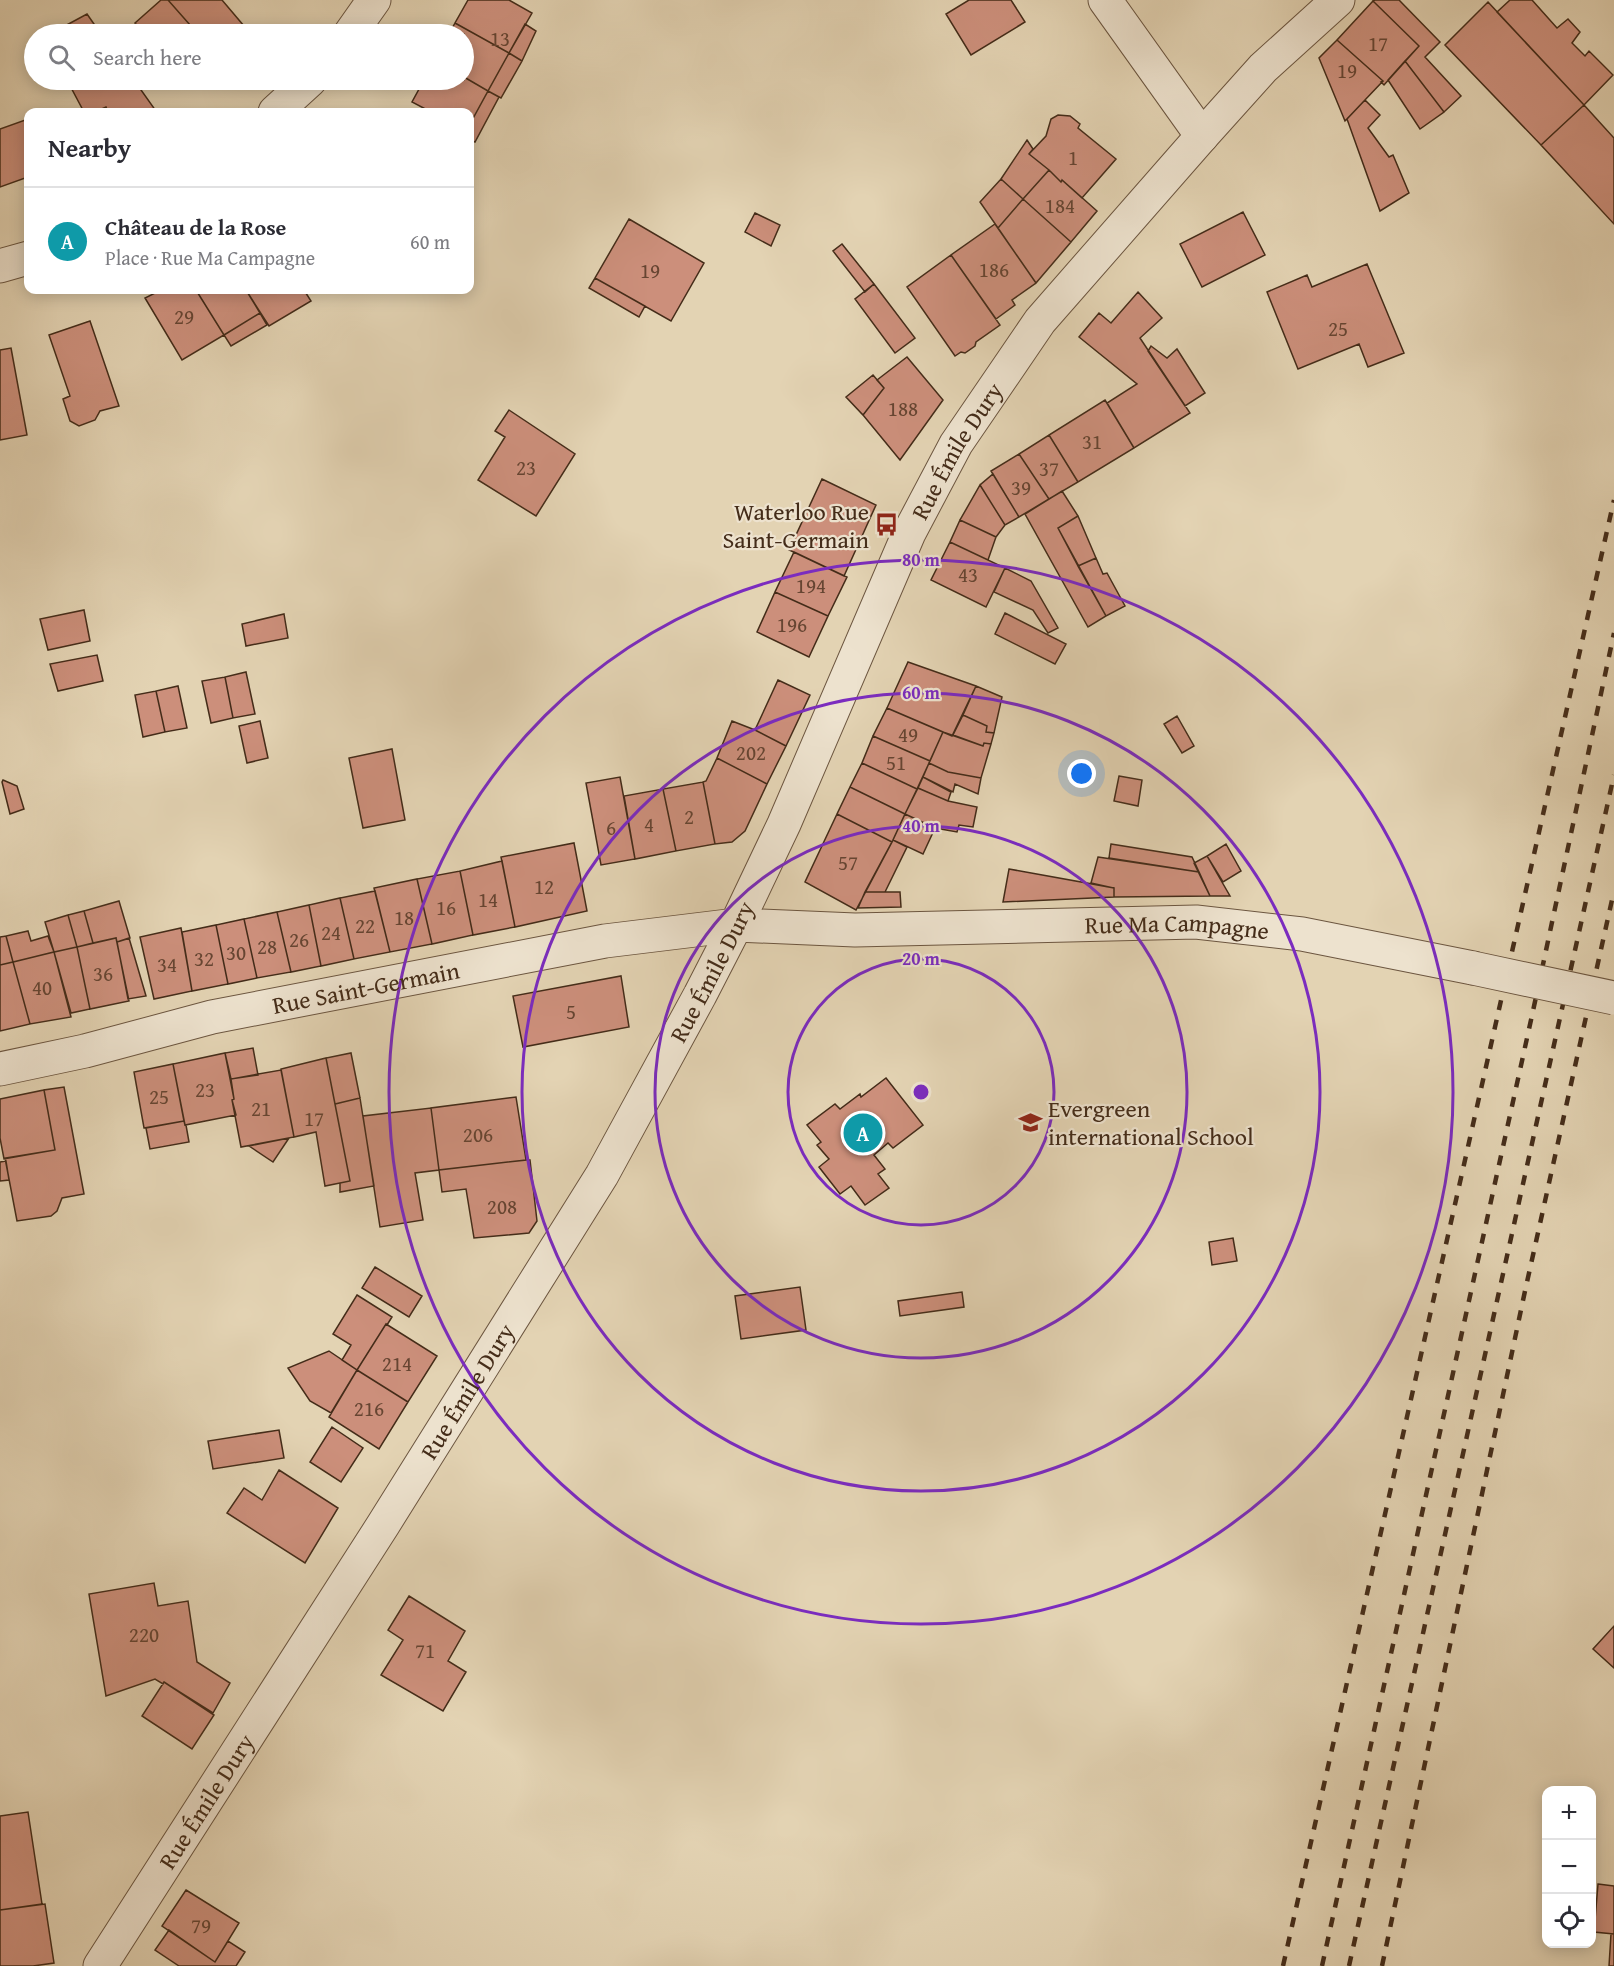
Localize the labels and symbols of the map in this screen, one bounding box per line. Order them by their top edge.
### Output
house number: 13 [490,23,510,54]
house number: 17 [1368,28,1388,59]
house number: 19 [1337,55,1357,86]
house number: 1 [1068,142,1078,173]
house number: 184 [1045,190,1075,221]
house number: 186 [979,254,1009,285]
house number: 19 [640,255,660,286]
house number: 29 [174,301,194,332]
house number: 25 [1328,313,1348,344]
street label: Rue Émile Dury [902,375,1011,526]
house number: 188 [888,393,918,424]
house number: 31 [1082,426,1102,457]
house number: 23 [516,452,536,483]
house number: 37 [1039,453,1059,484]
house number: 39 [1011,472,1031,503]
place label: Waterloo Rue Saint-Germain [723,494,870,557]
bus stop icon: Waterloo Rue Saint-Germain [874,512,900,538]
text: 80 m [902,546,941,573]
house number: 43 [958,559,978,590]
house number: 194 [796,570,826,601]
house number: 196 [777,609,807,640]
text: 60 m [902,679,941,706]
house number: 49 [898,719,918,750]
house number: 202 [736,737,766,768]
house number: 51 [886,747,906,778]
your location [1067,759,1096,788]
house number: 2 [684,801,694,832]
house number: 4 [644,809,654,840]
house number: 6 [606,812,616,843]
text: 40 m [902,812,941,839]
house number: 57 [838,847,858,878]
house number: 12 [534,871,554,902]
house number: 14 [478,884,498,915]
house number: 16 [436,892,456,923]
street label: Rue Émile Dury [660,895,762,1048]
house number: 18 [394,902,414,933]
street label: Rue Ma Campagne [1084,904,1271,948]
house number: 22 [355,910,375,941]
house number: 24 [321,917,341,948]
house number: 26 [289,924,309,955]
house number: 28 [257,931,277,962]
house number: 30 [226,937,246,968]
house number: 32 [194,943,214,974]
text: 20 m [902,945,941,972]
house number: 34 [157,949,177,980]
street label: Rue Saint-Germain [269,952,463,1022]
house number: 36 [93,958,113,989]
house number: 40 [32,972,52,1003]
house number: 5 [566,996,576,1027]
house number: 23 [195,1074,215,1105]
house number: 25 [149,1081,169,1112]
centre of rings [911,1082,931,1102]
place label: Evergreen international School [1048,1091,1254,1154]
house number: 21 [251,1093,271,1124]
house number: 17 [304,1103,324,1134]
school or university icon: Evergreen international School [1017,1109,1043,1135]
pin: A [844,1110,882,1156]
house number: 206 [463,1119,493,1150]
house number: 208 [487,1191,517,1222]
street label: Rue Émile Dury [411,1316,523,1466]
house number: 214 [382,1348,412,1379]
house number: 216 [354,1393,384,1424]
house number: 220 [129,1619,159,1650]
house number: 71 [415,1635,435,1666]
street label: Rue Émile Dury [149,1726,262,1876]
house number: 79 [191,1910,211,1941]

